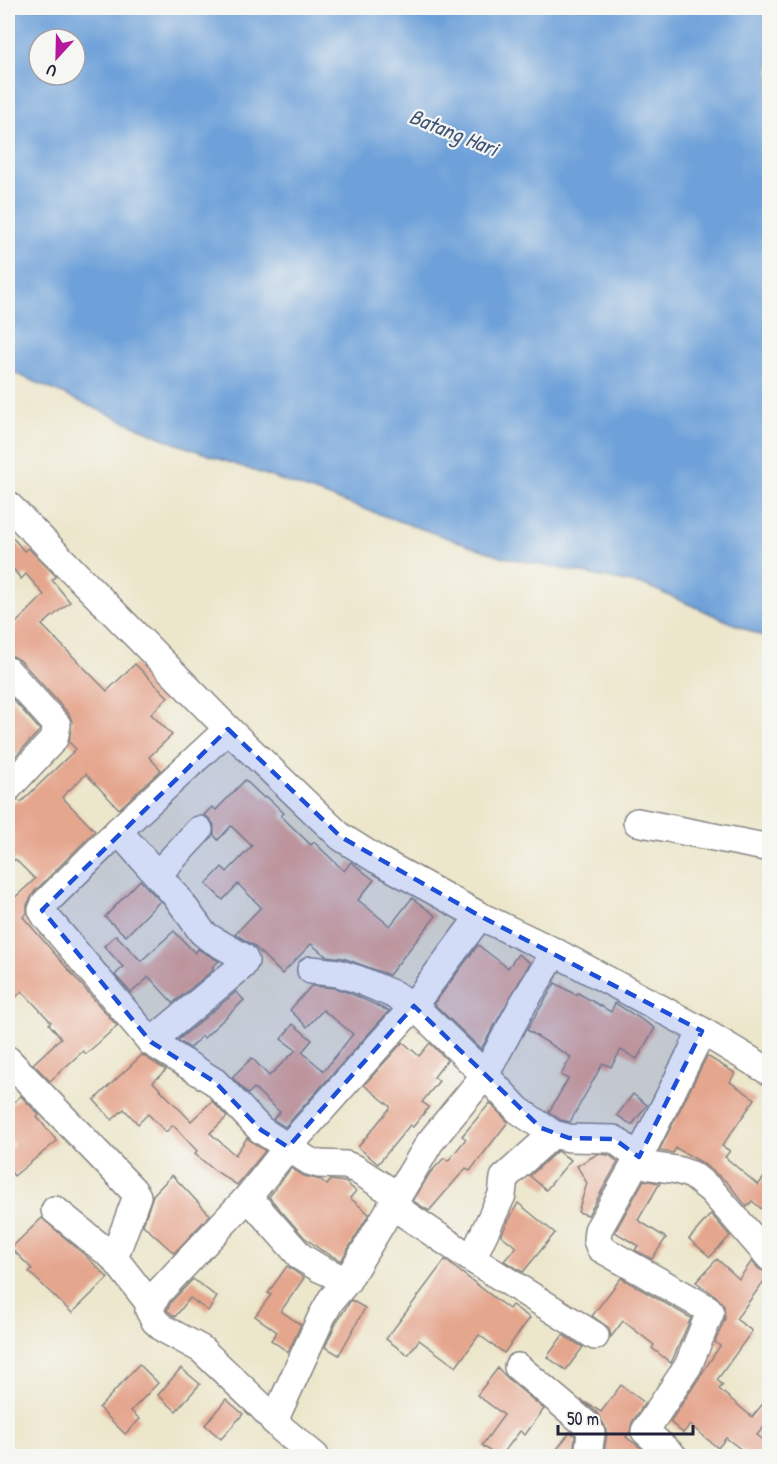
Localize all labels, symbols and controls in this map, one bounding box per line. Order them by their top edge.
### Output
north arrow [27,27,87,87]
text: U [43,59,60,83]
water label: Batang Hari [405,101,505,164]
scale bar [558,1398,693,1436]
text: 50 m [567,1406,599,1431]

